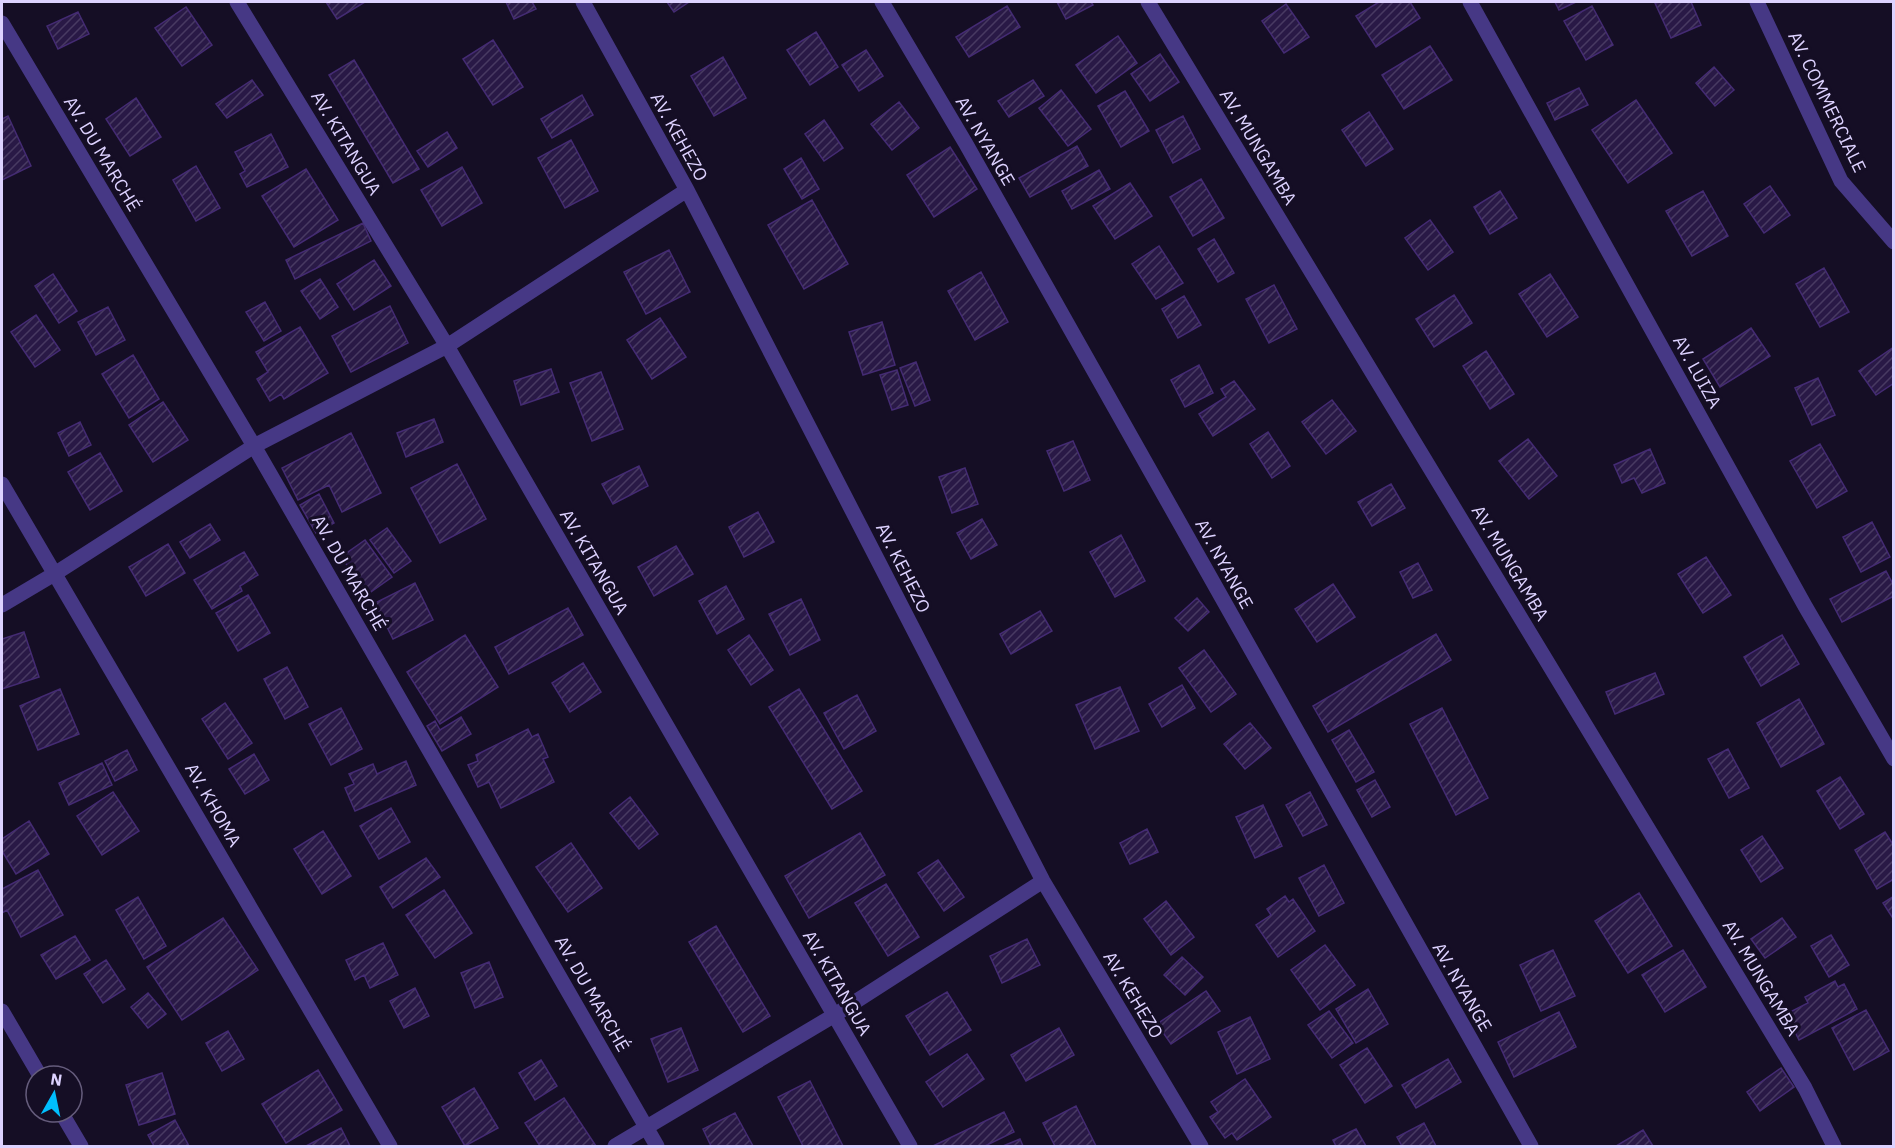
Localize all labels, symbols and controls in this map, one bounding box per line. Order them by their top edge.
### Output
street label: AV. COMMERCIALE [1783,28,1872,176]
street label: AV. MUNGAMBA [1215,85,1302,209]
street label: AV. KITANGUA [306,86,387,200]
street label: AV. KEHEZO [646,88,713,185]
street label: AV. DU MARCHÉ [59,92,146,215]
street label: AV. NYANGE [951,92,1020,190]
street label: AV. LUIZA [1668,331,1727,413]
street label: AV. MUNGAMBA [1467,501,1554,625]
street label: AV. KITANGUA [555,505,634,619]
street label: AV. DU MARCHÉ [307,511,392,635]
street label: AV. NYANGE [1190,515,1259,613]
street label: AV. KEHEZO [871,519,936,617]
street label: AV. KHOMA [180,759,247,851]
street label: AV. MUNGAMBA [1718,916,1805,1040]
street label: AV. KITANGUA [798,926,877,1040]
street label: AV. DU MARCHÉ [550,932,635,1056]
street label: AV. NYANGE [1428,938,1497,1036]
street label: AV. KEHEZO [1098,947,1168,1043]
north arrow [24,1064,84,1124]
text: N [49,1068,64,1090]

